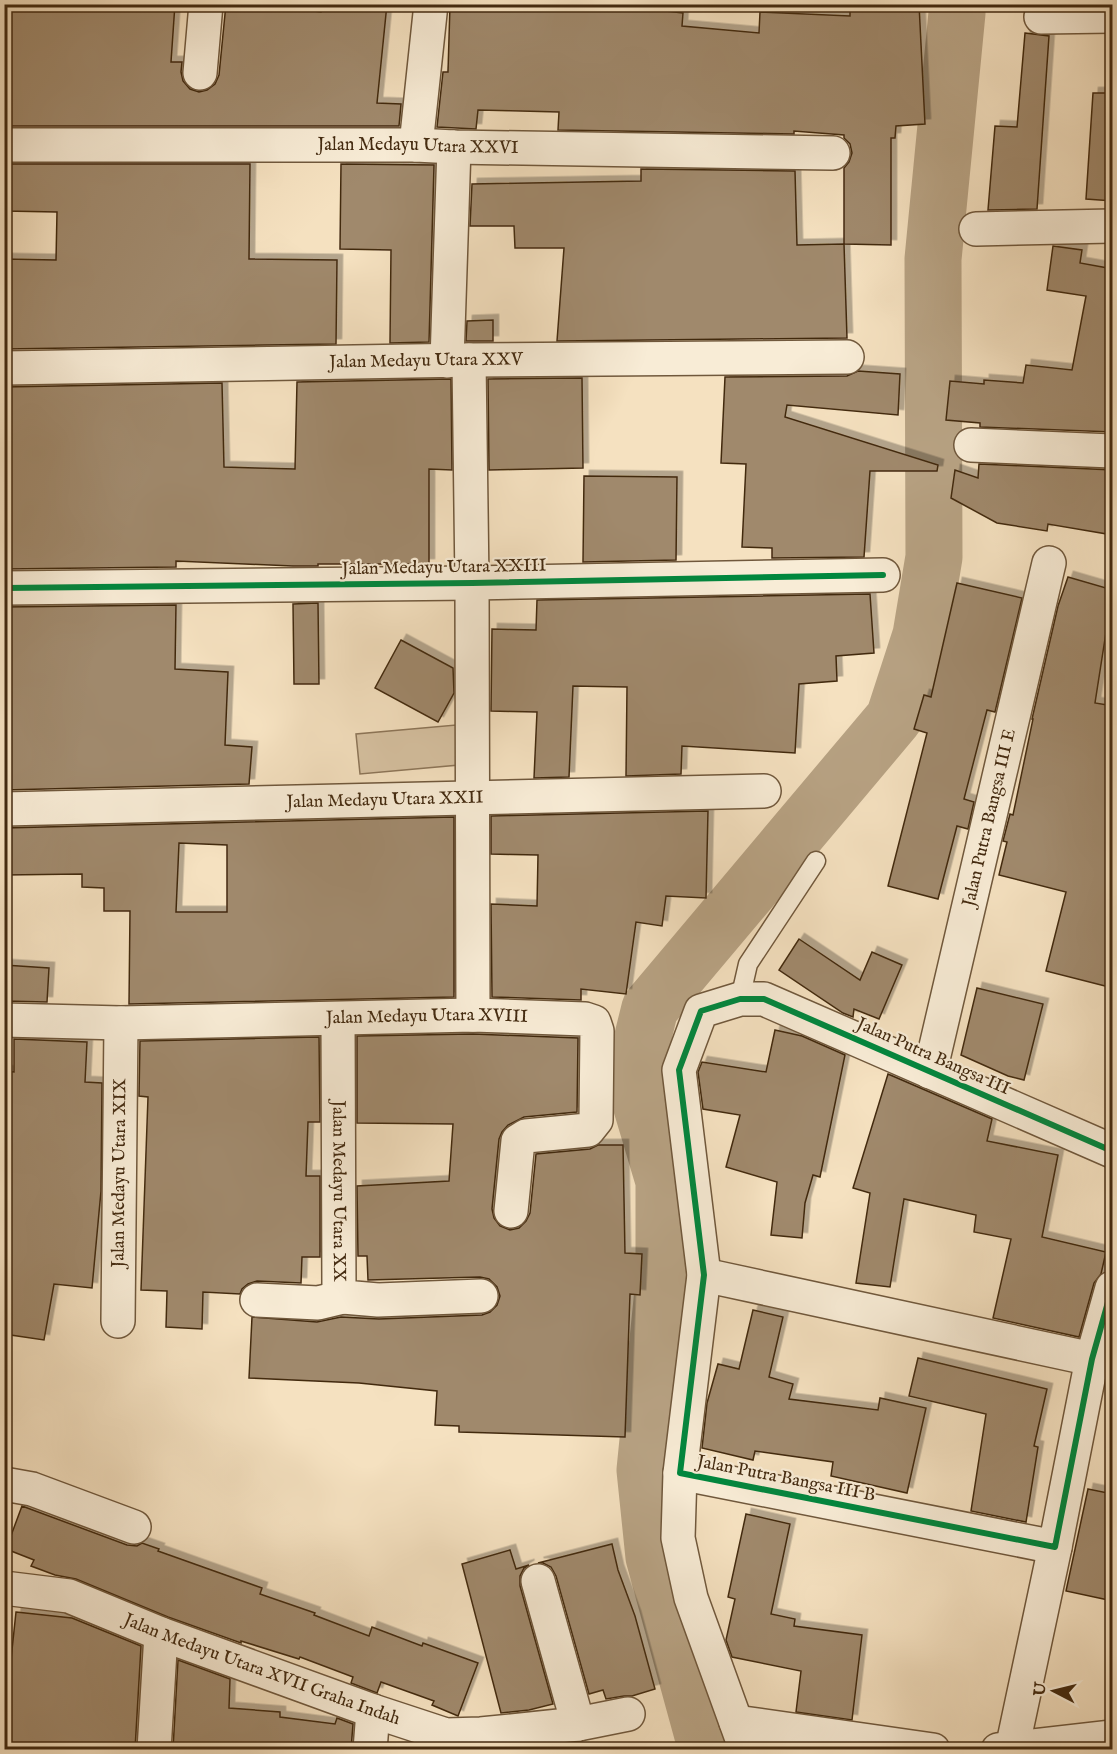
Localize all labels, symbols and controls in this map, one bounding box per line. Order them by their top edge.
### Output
street label: Jalan Medayu Utara XXVI [315,134,519,160]
street label: Jalan Medayu Utara XXV [327,348,524,374]
street label: Jalan Medayu Utara XXIII [339,555,547,581]
street label: Jalan Putra Bangsa III E [957,727,1021,911]
street label: Jalan Medayu Utara XXII [284,786,484,814]
street label: Jalan Medayu Utara XVIII [324,1003,529,1030]
street label: Jalan Putra Bangsa III [851,1012,1013,1101]
street label: Jalan Medayu Utara XIX [107,1078,132,1270]
street label: Jalan Medayu Utara XX [327,1098,350,1282]
street label: Jalan Putra Bangsa III B [693,1450,877,1508]
street label: Jalan Medayu Utara XVII Graha Indah [118,1608,403,1731]
north arrow [1024,1661,1084,1721]
text: U [1030,1681,1052,1698]

